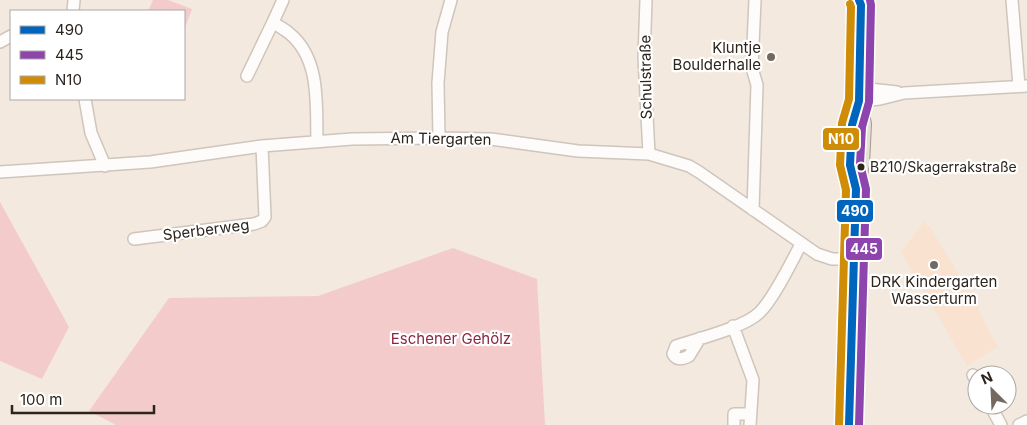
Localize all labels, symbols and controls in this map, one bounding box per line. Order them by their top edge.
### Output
legend [10,10,185,100]
text: 490 [55,20,83,39]
street label: Schulstraße [635,35,656,119]
place label: Kluntje Boulderhalle [673,38,761,74]
text: 445 [55,45,84,64]
marker: Kluntje Boulderhalle [765,51,777,63]
text: N10 [55,70,82,89]
line badge: N10 [822,127,860,151]
street label: Am Tiergarten [390,128,492,149]
text: N10 [828,130,854,147]
place label: B210/Skagerrakstraße [870,158,1017,175]
marker: B210/Skagerrakstraße [856,162,866,172]
line badge: 490 [836,199,874,223]
text: 490 [841,202,869,219]
street label: Sperberweg [162,215,250,244]
line badge: 445 [845,237,883,261]
text: 445 [850,240,878,257]
marker: DRK Kindergarten Wasserturm [928,259,940,271]
place label: DRK Kindergarten Wasserturm [871,272,997,308]
park label: Eschener Gehölz [391,329,511,348]
north arrow [967,365,1017,415]
text: N [978,368,995,388]
scale bar [12,382,155,414]
text: 100 m [20,390,62,409]

